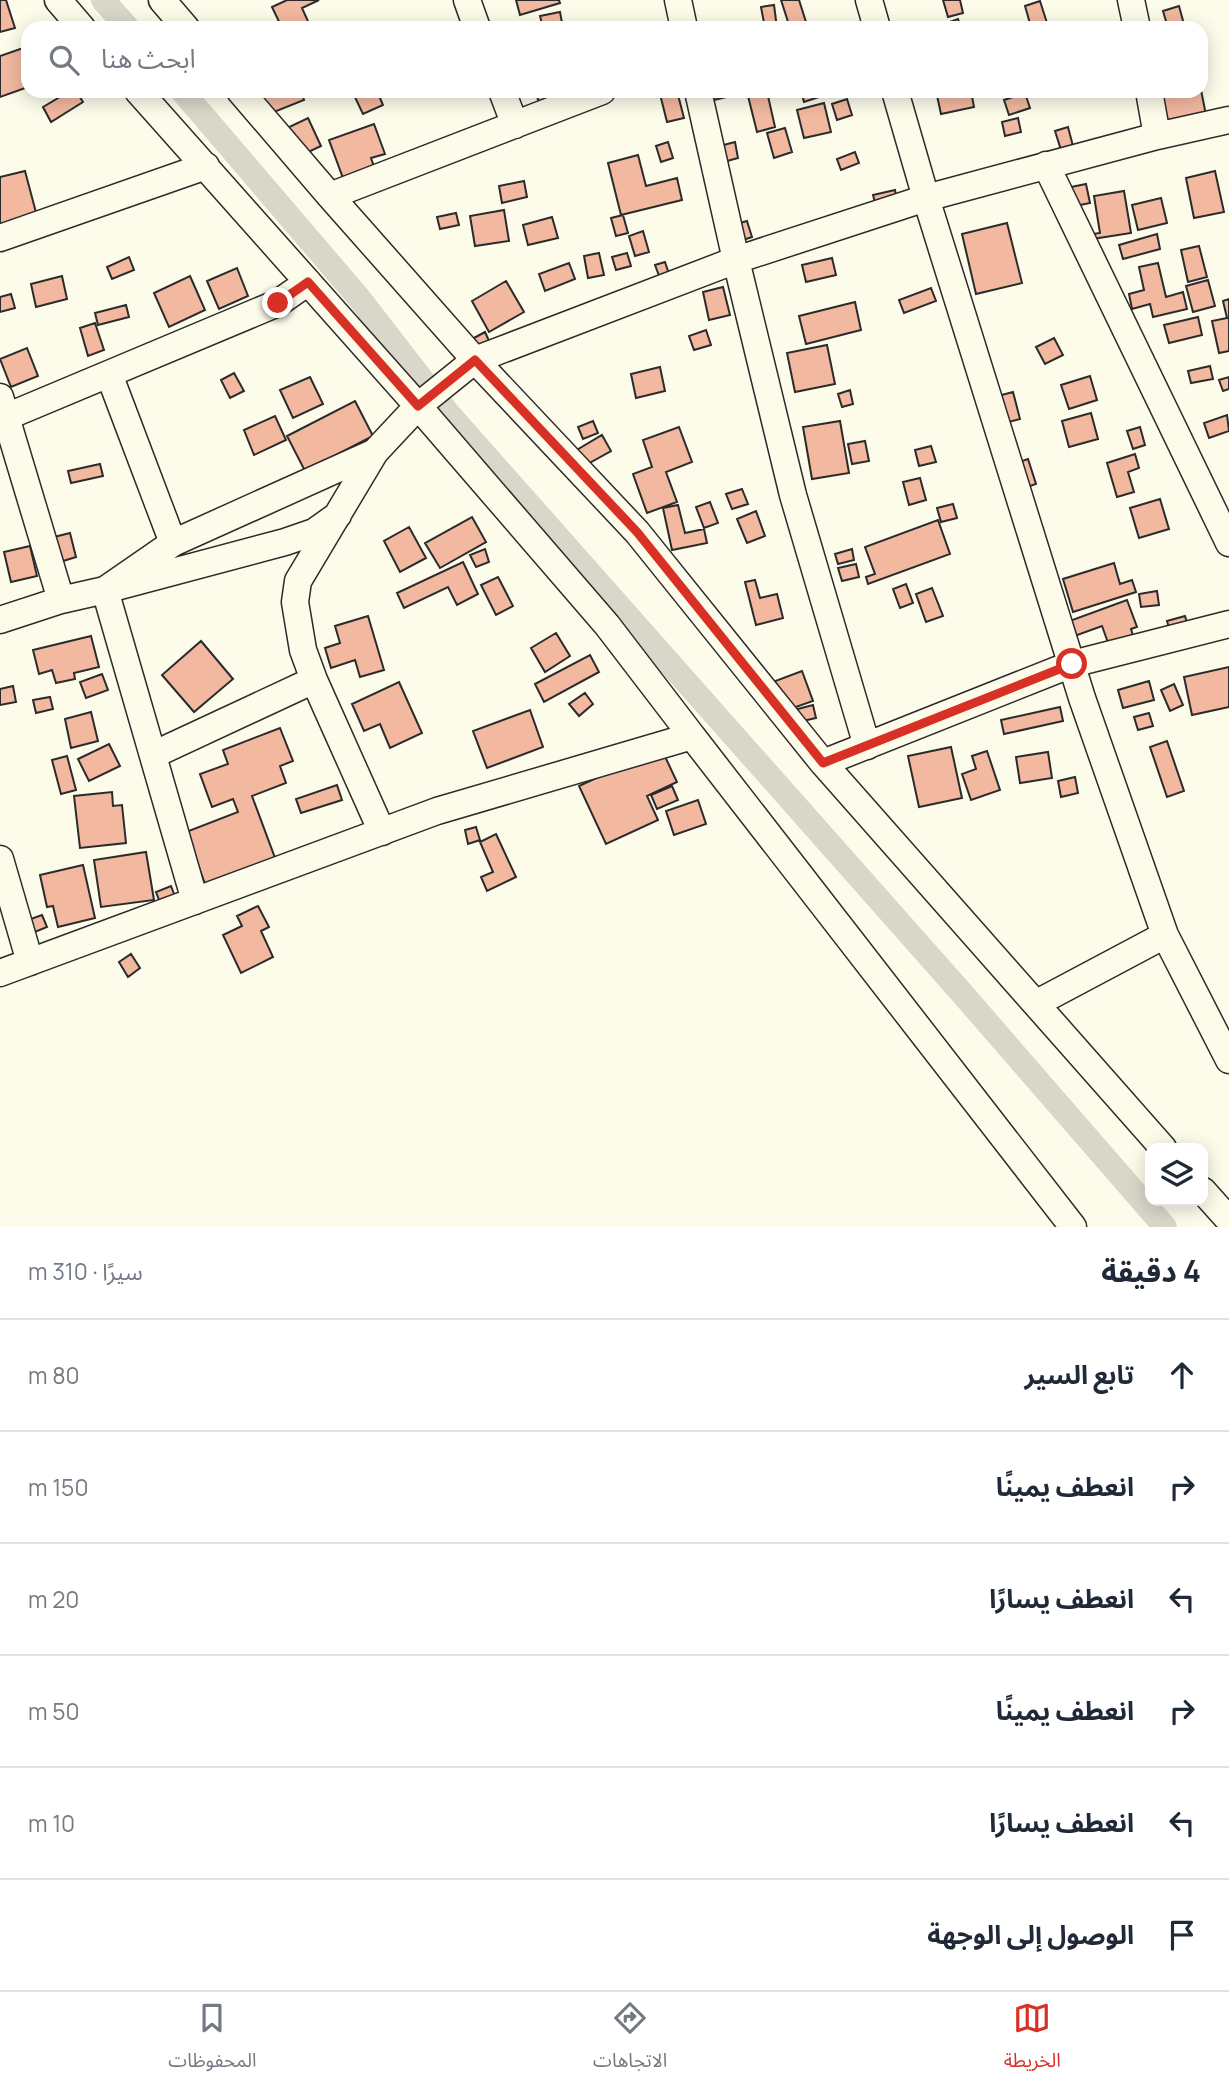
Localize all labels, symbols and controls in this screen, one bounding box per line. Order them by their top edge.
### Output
search box [21,21,1208,98]
text: ابحث هنا [101,40,196,76]
icon: search [45,41,83,79]
route end [262,287,293,318]
route start [1056,648,1087,679]
map controls [1145,1143,1208,1206]
button: layers [1145,1143,1208,1206]
text: 4 دقيقة [1101,1250,1201,1291]
text: سيرًا · 310 m [28,1255,143,1287]
text: تابع السير [1024,1356,1134,1392]
icon: ahead [1163,1356,1201,1394]
text: 80 m [28,1359,80,1391]
text: انعطف يمينًا [996,1468,1134,1504]
icon: right [1163,1468,1201,1506]
text: 150 m [28,1471,88,1503]
text: انعطف يسارًا [989,1580,1134,1616]
icon: left [1163,1580,1201,1618]
text: 20 m [28,1583,79,1615]
text: انعطف يمينًا [996,1692,1134,1728]
icon: right [1163,1692,1201,1730]
text: 50 m [28,1695,79,1727]
text: انعطف يسارًا [989,1804,1134,1840]
icon: left [1163,1804,1201,1842]
text: 10 m [28,1807,75,1839]
text: الوصول إلى الوجهة [927,1916,1134,1952]
icon: arrive [1163,1916,1201,1954]
tab: المحفوظات [168,1999,257,2081]
tab: الاتجاهات [593,1999,667,2081]
tab: الخريطة [1004,1999,1061,2081]

